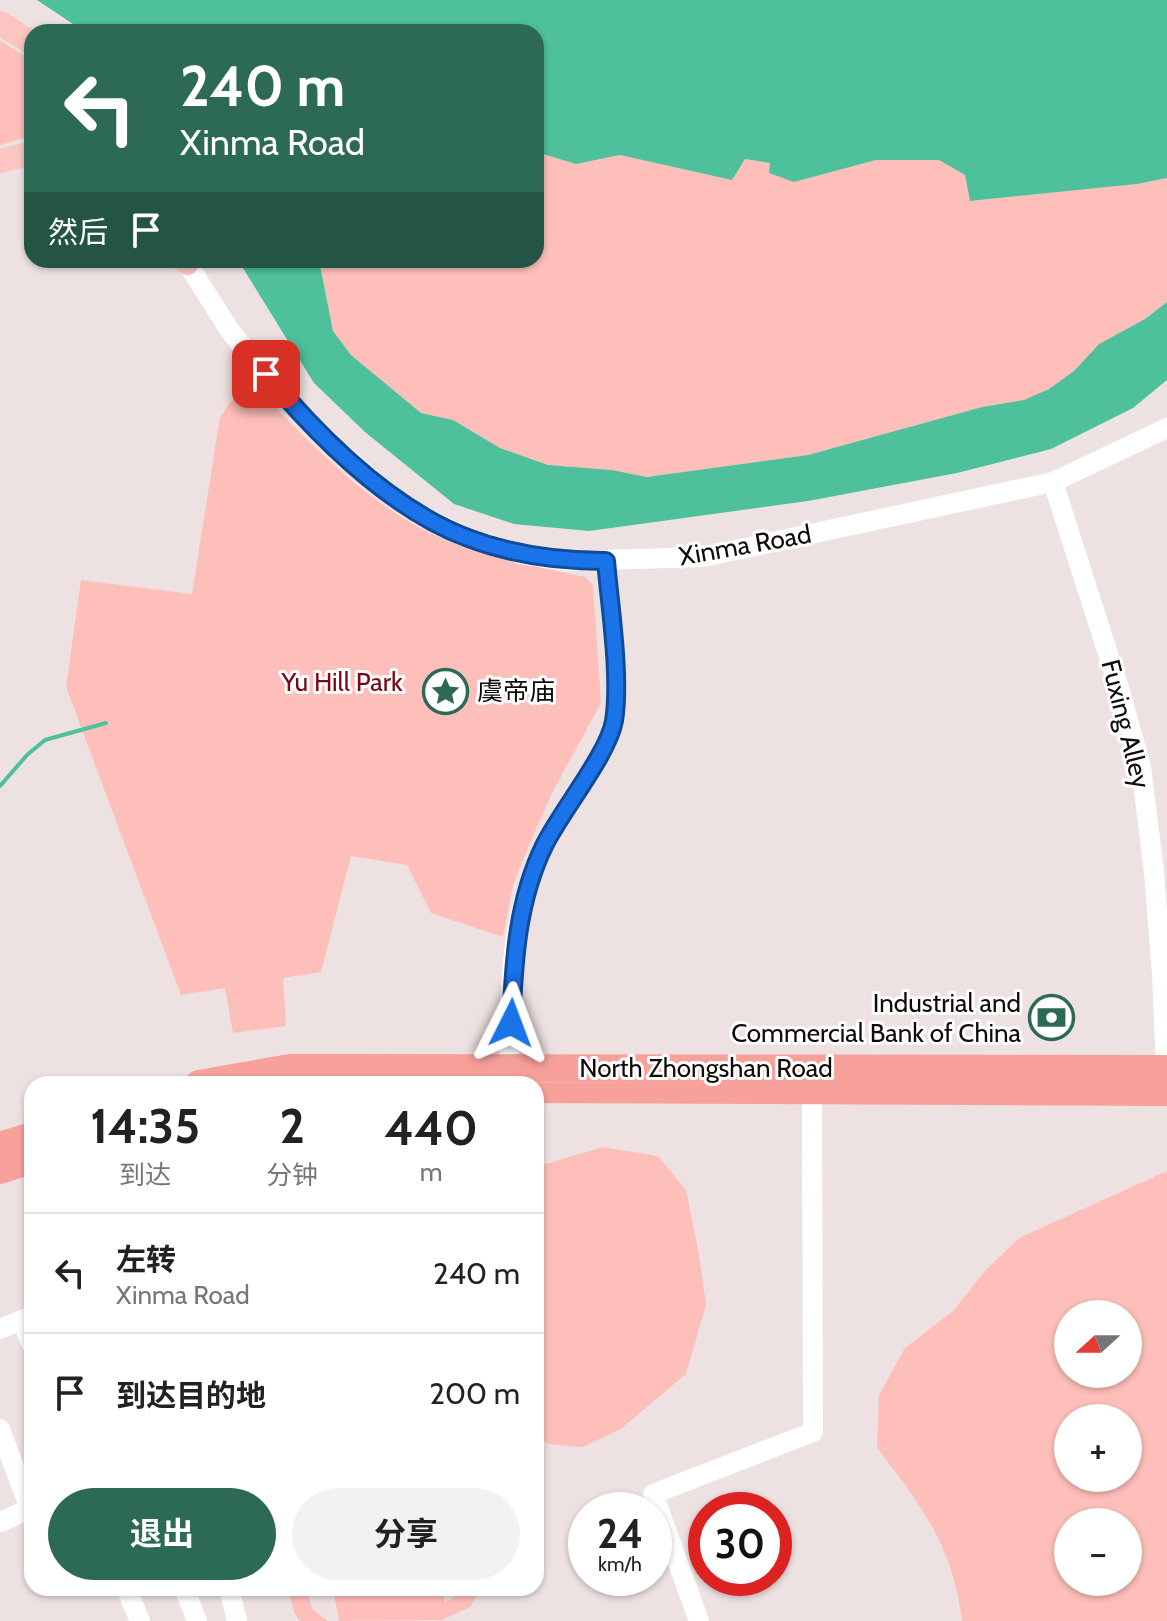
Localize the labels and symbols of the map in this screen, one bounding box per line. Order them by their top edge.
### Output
pin [232,340,300,408]
street label: Xinma Road [676,518,814,572]
street label: Fuxing Alley [1095,656,1157,792]
park label: Yu Hill Park [280,666,403,698]
place icon: 虞帝庙 [422,667,470,715]
place label: 虞帝庙 [477,675,555,707]
position arrow [469,981,553,1065]
place label: Industrial and Commercial Bank of China [731,987,1022,1049]
bank icon: Industrial and Commercial Bank of China [1028,994,1076,1042]
street label: North Zhongshan Road [579,1052,833,1084]
north arrow [1054,1300,1142,1388]
speed limit sign: 30 [688,1492,792,1596]

